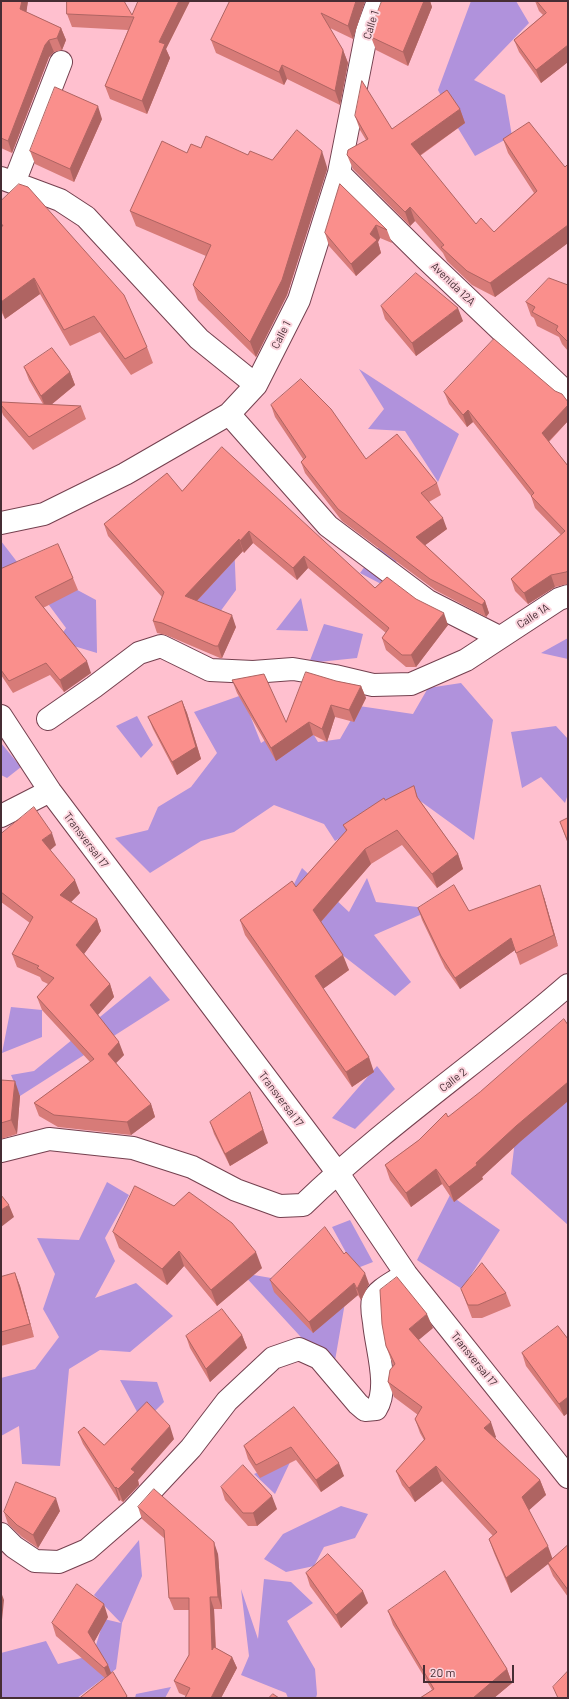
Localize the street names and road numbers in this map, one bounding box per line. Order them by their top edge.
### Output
street label: Calle 1 [360,9,382,41]
street label: Avenida 12A [428,260,478,308]
street label: Calle 1 [268,319,294,351]
street label: Calle 1A [514,601,552,631]
street label: Transversal 17 [61,810,111,870]
street label: Calle 2 [437,1065,469,1095]
street label: Transversal 17 [256,1069,306,1129]
street label: Transversal 17 [448,1329,500,1389]

